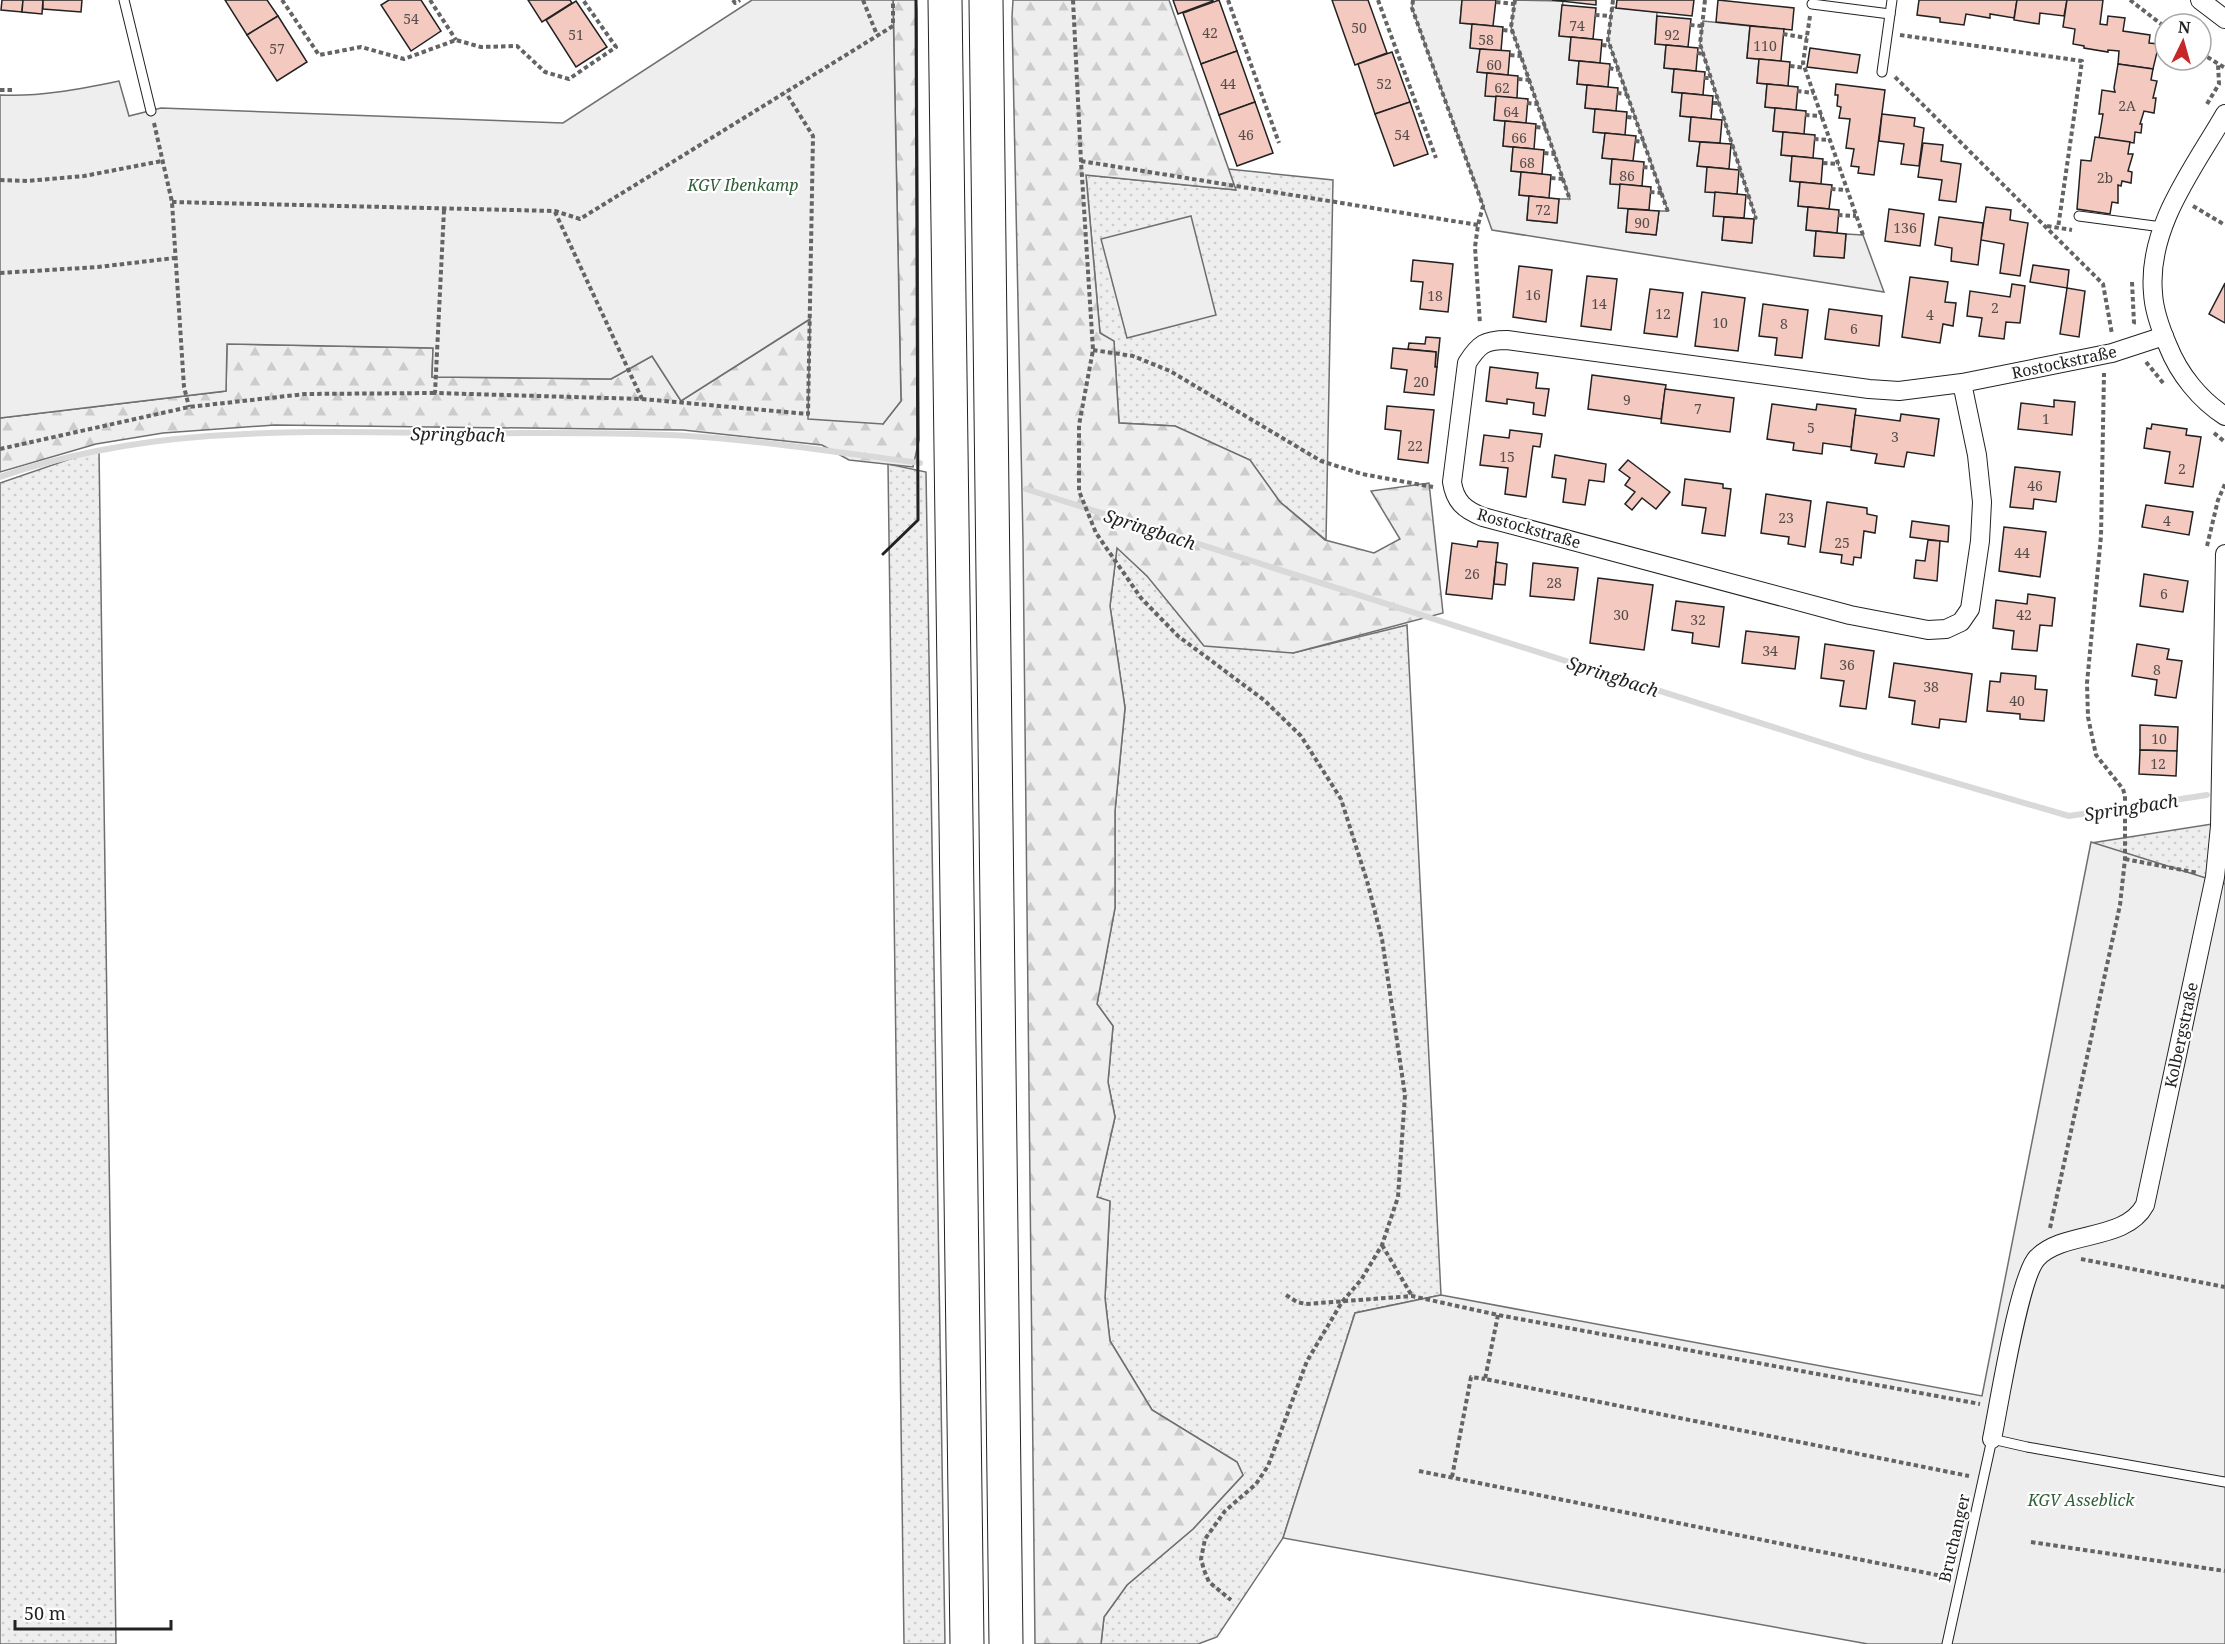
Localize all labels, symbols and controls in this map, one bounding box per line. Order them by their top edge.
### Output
house number: 54 [403,9,419,28]
north arrow [2153,12,2213,72]
house number: 74 [1569,16,1585,35]
text: N [2177,16,2192,39]
house number: 50 [1351,18,1367,37]
house number: 42 [1202,23,1218,42]
house number: 51 [568,25,584,44]
house number: 92 [1664,25,1680,44]
house number: 58 [1478,30,1494,49]
house number: 110 [1753,36,1777,55]
house number: 57 [269,39,285,58]
house number: 60 [1486,55,1502,74]
house number: 44 [1220,74,1236,93]
house number: 52 [1376,74,1392,93]
house number: 62 [1494,78,1510,97]
house number: 2A [2118,96,2136,115]
house number: 64 [1503,102,1519,121]
house number: 46 [1238,125,1254,144]
house number: 54 [1394,125,1410,144]
house number: 66 [1511,128,1527,147]
house number: 68 [1519,153,1535,172]
house number: 86 [1619,166,1635,185]
house number: 2b [2097,168,2113,187]
park label: KGV Ibenkamp [686,174,799,196]
house number: 72 [1535,200,1551,219]
house number: 90 [1634,213,1650,232]
house number: 136 [1893,218,1917,237]
house number: 16 [1525,285,1541,304]
house number: 18 [1427,286,1443,305]
house number: 14 [1591,294,1607,313]
house number: 2 [1991,298,1999,317]
house number: 12 [1655,304,1671,323]
house number: 4 [1926,305,1934,324]
house number: 10 [1712,313,1728,332]
house number: 8 [1780,314,1788,333]
house number: 6 [1850,319,1858,338]
street label: Rostockstraße [2009,340,2119,384]
house number: 20 [1413,372,1429,391]
house number: 9 [1623,390,1631,409]
house number: 7 [1694,399,1702,418]
house number: 1 [2042,409,2050,428]
house number: 5 [1807,418,1815,437]
water label: Springbach [410,421,506,447]
house number: 3 [1891,427,1899,446]
house number: 22 [1407,436,1423,455]
house number: 15 [1499,447,1515,466]
house number: 2 [2178,459,2186,478]
house number: 46 [2027,476,2043,495]
water label: Springbach [1101,503,1199,555]
street label: Rostockstraße [1475,503,1583,553]
house number: 23 [1778,508,1794,527]
house number: 4 [2163,511,2171,530]
house number: 25 [1834,533,1850,552]
house number: 44 [2014,543,2030,562]
house number: 26 [1464,564,1480,583]
house number: 28 [1546,573,1562,592]
house number: 6 [2160,584,2168,603]
house number: 30 [1613,605,1629,624]
house number: 42 [2016,605,2032,624]
house number: 32 [1690,610,1706,629]
house number: 34 [1762,641,1778,660]
water label: Springbach [1564,650,1662,702]
house number: 36 [1839,655,1855,674]
house number: 8 [2153,660,2161,679]
house number: 38 [1923,677,1939,696]
house number: 40 [2009,691,2025,710]
house number: 10 [2151,729,2167,748]
house number: 12 [2150,754,2166,773]
water label: Springbach [2082,788,2180,826]
street label: Kolbergstraße [2159,980,2203,1090]
park label: KGV Asseblick [2027,1489,2135,1511]
street label: Bruchanger [1933,1491,1975,1584]
scale bar [15,1593,171,1631]
text: 50 m [24,1601,66,1625]

